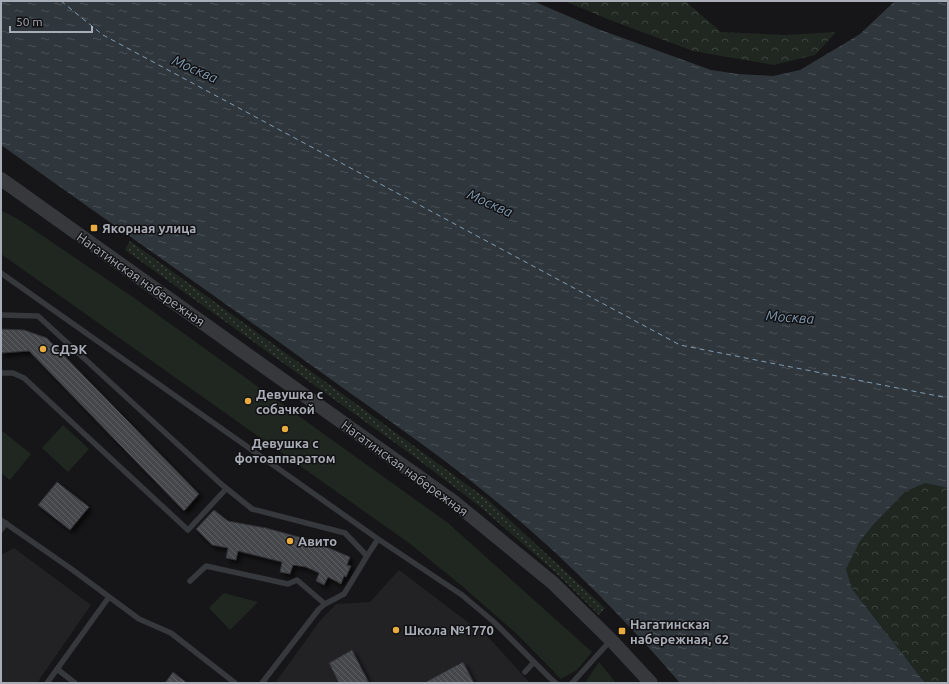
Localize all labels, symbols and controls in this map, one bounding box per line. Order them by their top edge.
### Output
scale bar [10,8,92,34]
text: 50 m [16,15,43,28]
water label: Москва [170,52,221,86]
water label: Москва [465,186,516,220]
place label: Якорная улица [102,221,196,235]
marker: Якорная улица [89,223,99,233]
street label: Нагатинская набережная [74,229,208,329]
water label: Москва [765,307,815,327]
place label: СДЭК [51,342,87,356]
marker: СДЭК [38,344,48,354]
place label: Девушка с собачкой [256,387,324,416]
marker: Девушка с собачкой [243,396,253,406]
street label: Нагатинская набережная [339,417,471,519]
marker: Девушка с фотоаппаратом [280,424,290,434]
place label: Девушка с фотоаппаратом [235,436,335,465]
place label: Авито [298,534,337,548]
marker: Авито [285,536,295,546]
place label: Нагатинская набережная, 62 [630,617,729,646]
place label: Школа №1770 [404,623,494,637]
marker: Школа №1770 [391,625,401,635]
marker: Нагатинская набережная, 62 [617,626,627,636]

